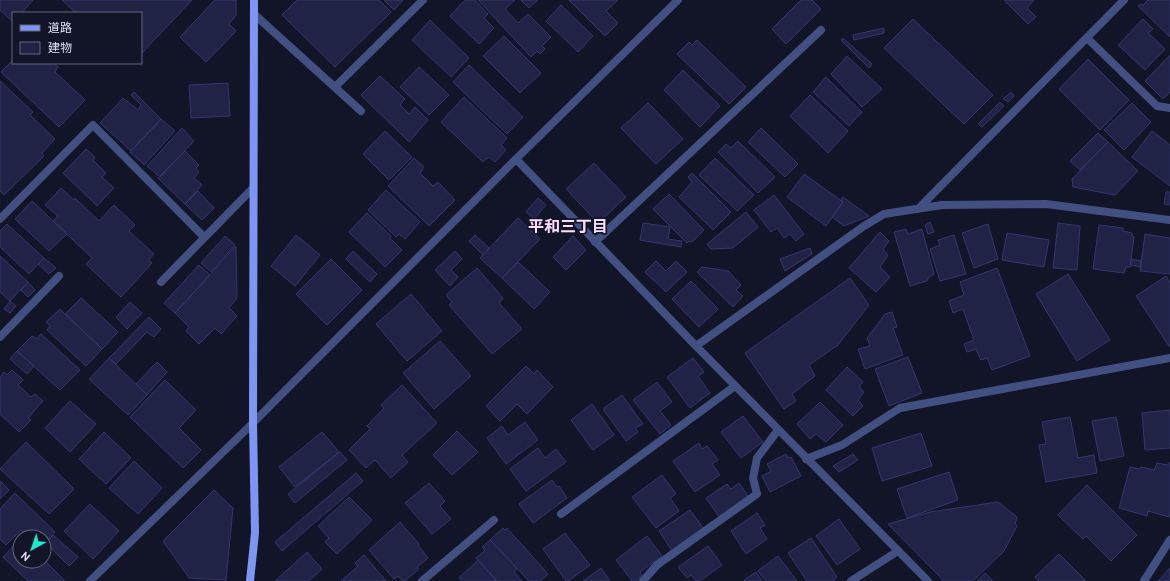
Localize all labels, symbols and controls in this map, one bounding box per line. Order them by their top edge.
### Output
legend [12,12,142,64]
text: 道路 [48,20,72,35]
text: 建物 [48,40,72,55]
district label: 平和三丁目 [528,217,608,236]
north arrow [12,529,52,569]
text: N [18,549,33,565]

